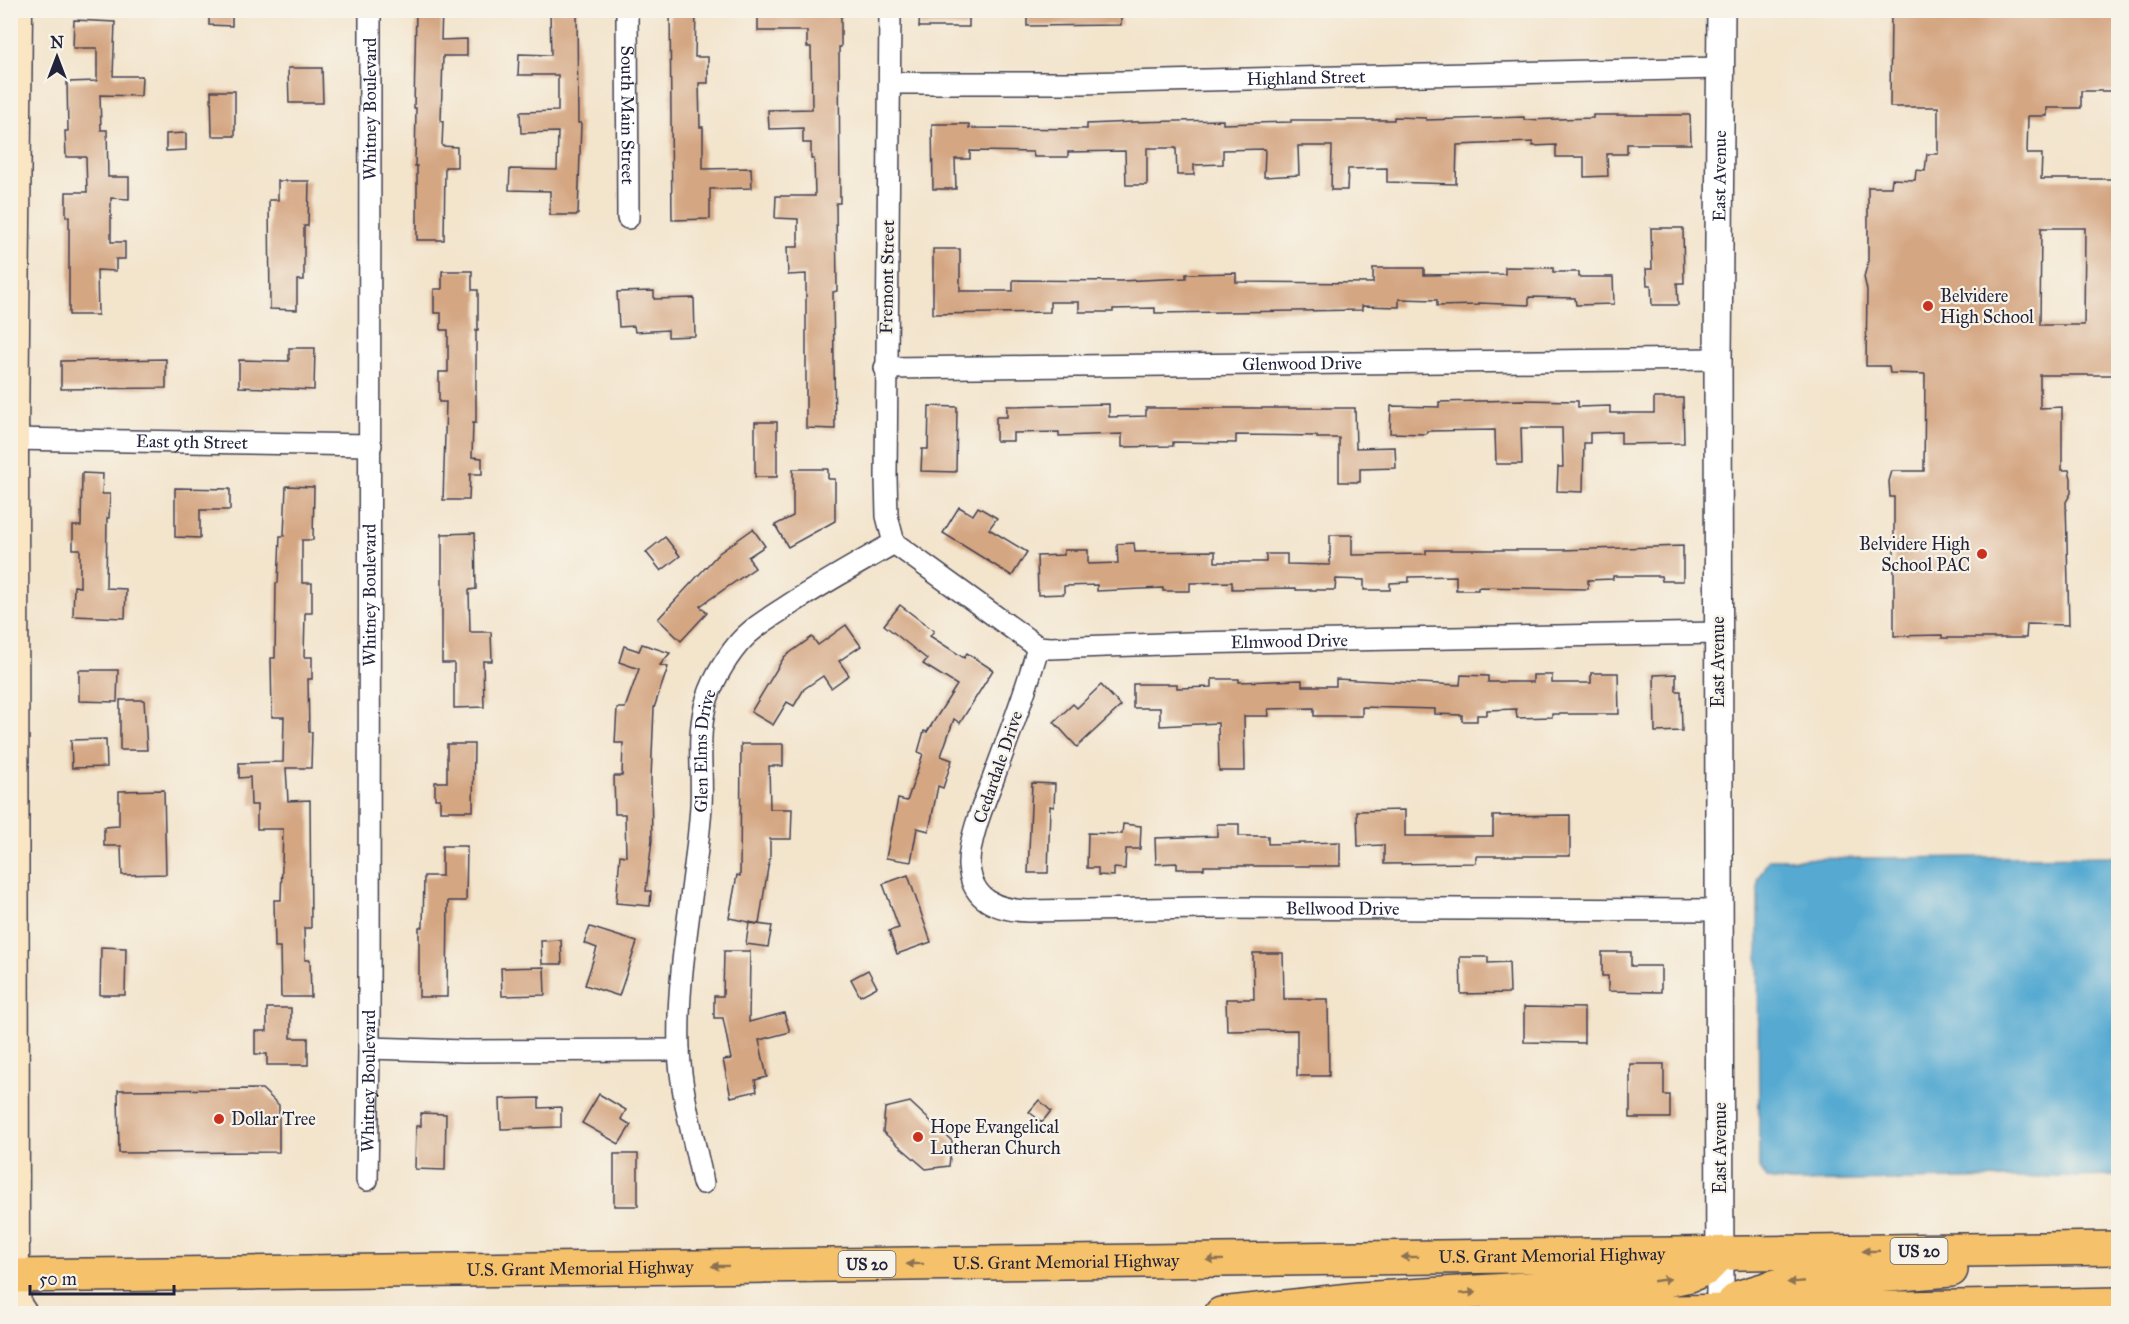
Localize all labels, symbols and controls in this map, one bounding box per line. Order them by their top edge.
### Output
north arrow [27,27,87,87]
text: N [50,33,64,52]
street label: Whitney Boulevard [359,38,381,180]
street label: South Main Street [616,45,639,185]
street label: Highland Street [1246,65,1366,91]
street label: East Avenue [1708,130,1731,222]
street label: Fremont Street [875,219,899,334]
place label: Belvidere High School [1940,285,2034,329]
marker: Belvidere High School [1921,299,1935,313]
street label: Glenwood Drive [1242,352,1362,375]
street label: East 9th Street [136,430,249,454]
street label: Whitney Boulevard [358,524,381,666]
place label: Belvidere High School PAC [1859,533,1970,576]
marker: Belvidere High School PAC [1975,547,1989,561]
street label: East Avenue [1707,616,1729,708]
street label: Elmwood Drive [1230,629,1348,653]
street label: Glen Elms Drive [690,686,721,813]
street label: Cedardale Drive [968,708,1028,826]
street label: Bellwood Drive [1286,897,1400,920]
street label: Whitney Boulevard [356,1010,380,1153]
street label: East Avenue [1709,1102,1731,1194]
place label: Dollar Tree [231,1108,316,1130]
marker: Dollar Tree [212,1112,226,1126]
place label: Hope Evangelical Lutheran Church [930,1116,1061,1159]
marker: Hope Evangelical Lutheran Church [911,1130,925,1144]
road number: US 20 [1890,1238,1948,1264]
street label: U.S. Grant Memorial Highway [1438,1243,1666,1268]
one-way arrow [1862,1246,1881,1256]
street label: U.S. Grant Memorial Highway [952,1249,1180,1274]
road number: US 20 [838,1251,896,1277]
one-way arrow [1400,1252,1419,1262]
one-way arrow [1205,1255,1224,1265]
street label: U.S. Grant Memorial Highway [466,1256,694,1281]
scale bar [30,1258,174,1296]
one-way arrow [905,1259,924,1269]
one-way arrow [710,1262,729,1271]
text: 50 m [39,1268,77,1290]
one-way arrow [1653,1275,1672,1284]
one-way arrow [1786,1278,1805,1287]
one-way arrow [1458,1288,1477,1297]

